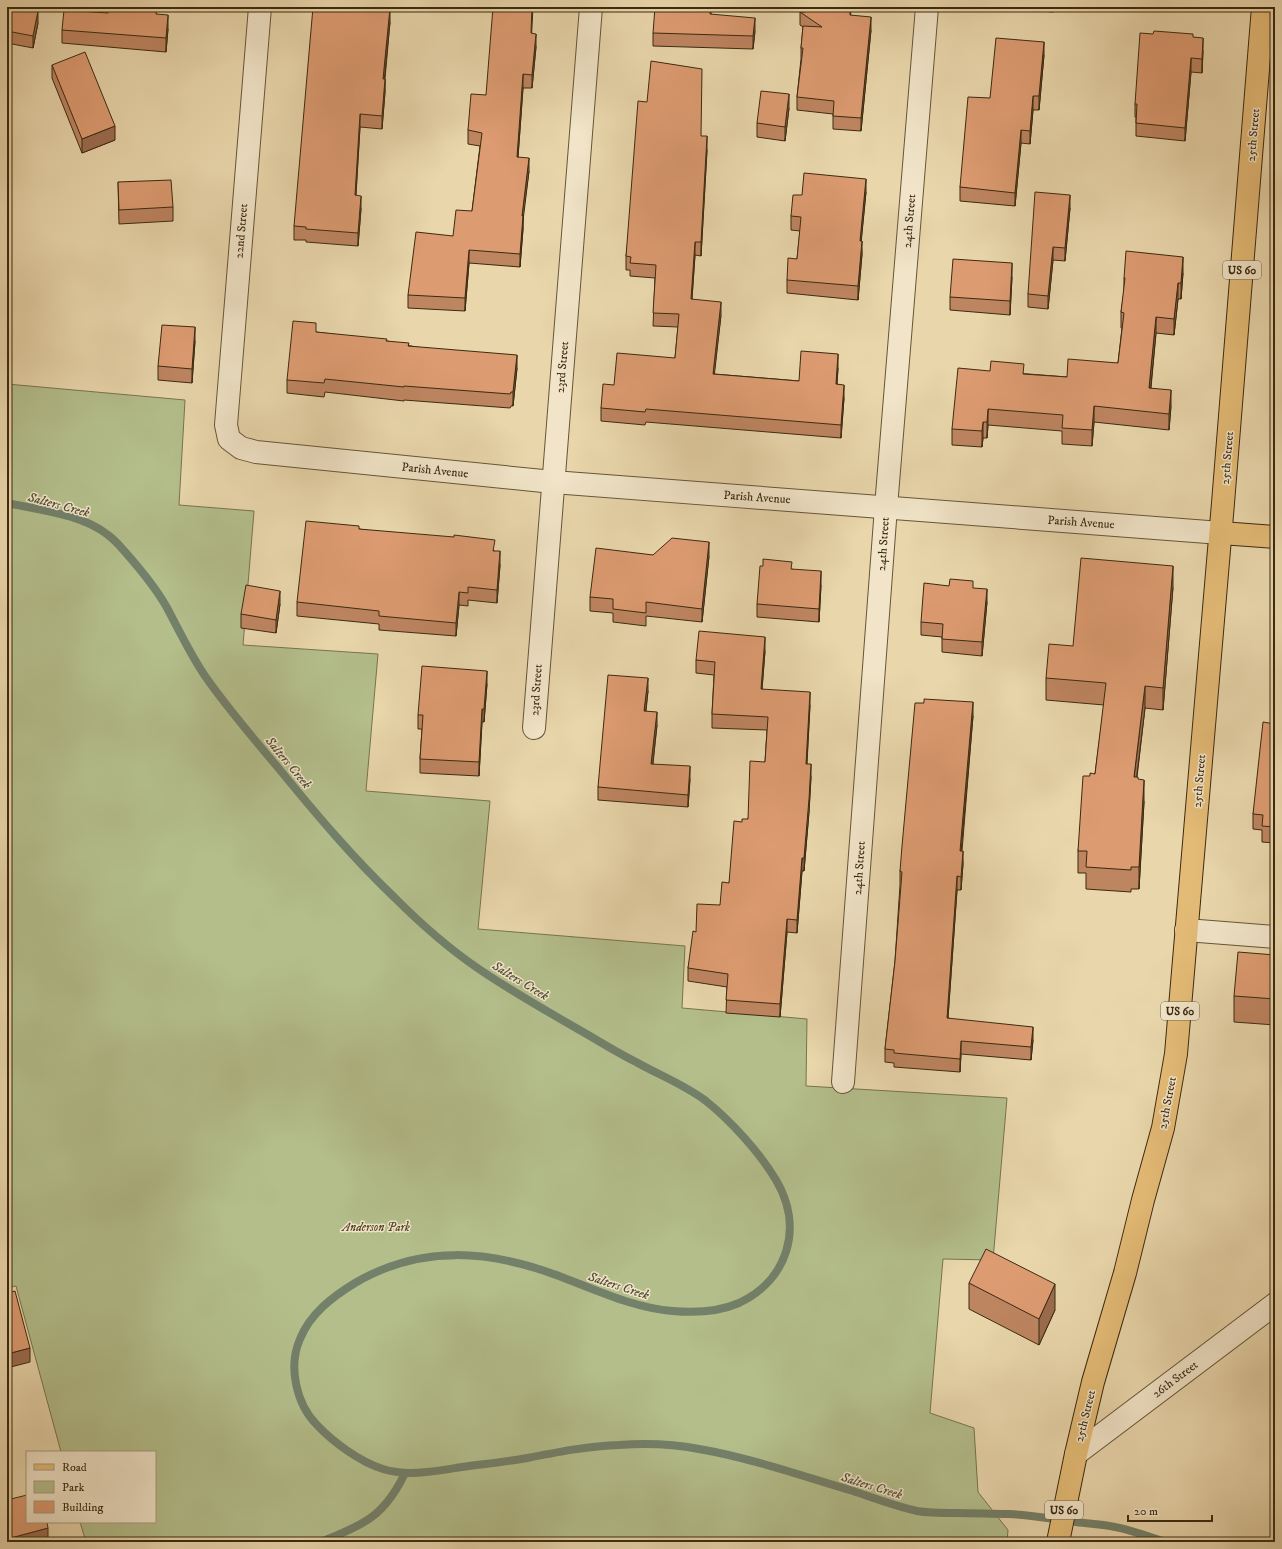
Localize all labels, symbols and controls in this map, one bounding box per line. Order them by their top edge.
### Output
street label: 25th Street [1244,108,1263,162]
street label: 24th Street [900,193,919,249]
street label: 22nd Street [232,203,251,259]
road number: US 60 [1223,261,1261,279]
street label: 23rd Street [553,340,572,393]
street label: 25th Street [1218,431,1237,485]
street label: Parish Avenue [401,460,469,481]
street label: Parish Avenue [723,488,791,507]
water label: Salters Creek [25,489,92,521]
street label: Parish Avenue [1047,513,1115,532]
street label: 24th Street [874,516,893,571]
street label: 23rd Street [527,664,546,716]
water label: Salters Creek [261,733,315,792]
street label: 25th Street [1190,754,1209,808]
street label: 24th Street [850,840,869,895]
water label: Salters Creek [488,957,552,1004]
road number: US 60 [1161,1002,1199,1020]
street label: 25th Street [1155,1076,1180,1130]
park label: Anderson Park [340,1220,410,1235]
water label: Salters Creek [585,1268,652,1303]
street label: 26th Street [1150,1357,1201,1401]
street label: 25th Street [1072,1389,1099,1444]
legend [26,1451,156,1523]
text: Road [62,1460,87,1475]
water label: Salters Creek [838,1469,905,1503]
text: Park [62,1480,84,1495]
scale bar [1128,1497,1212,1523]
text: Building [62,1500,103,1515]
road number: US 60 [1045,1501,1083,1519]
text: 20 m [1134,1504,1158,1519]

